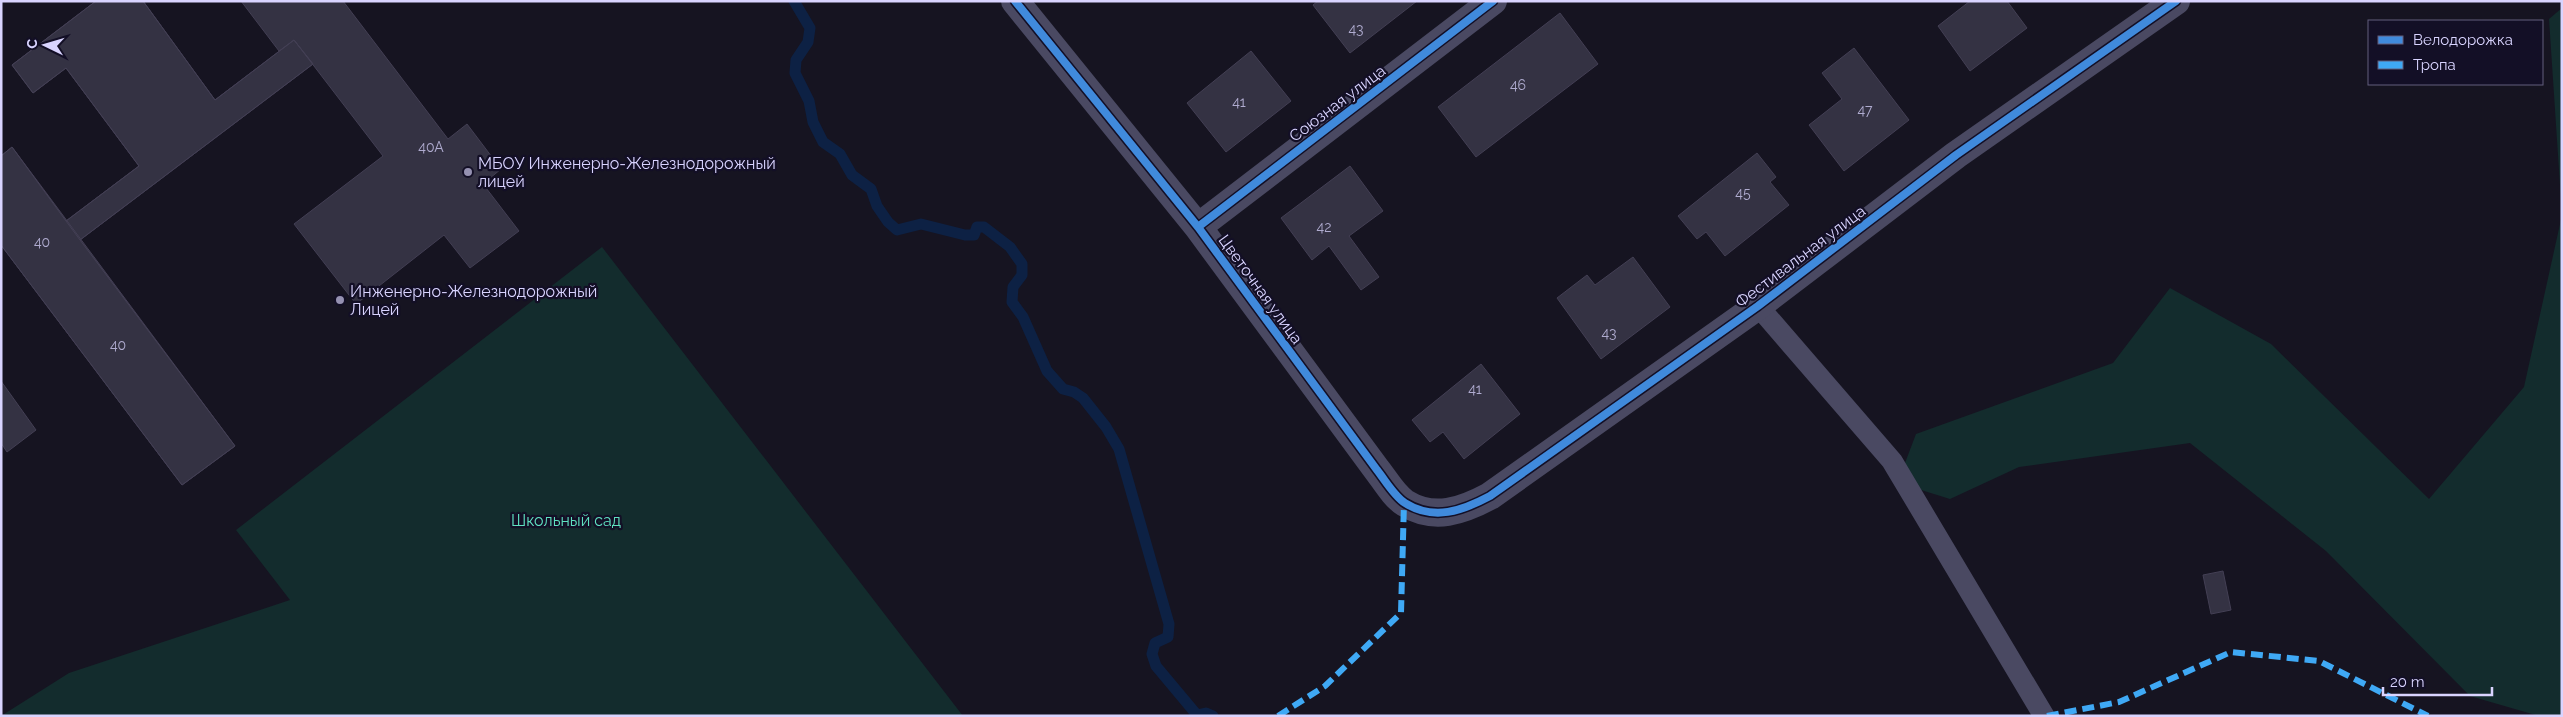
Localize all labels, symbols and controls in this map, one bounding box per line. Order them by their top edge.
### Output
north arrow [20,20,70,70]
legend [2368,20,2543,85]
house number: 43 [1348,21,1364,37]
text: Велодорожка [2413,31,2513,49]
text: С [24,38,40,49]
text: Тропа [2413,56,2456,74]
street label: Союзная улица [1285,61,1389,146]
house number: 46 [1510,77,1526,93]
house number: 41 [1232,94,1246,110]
house number: 47 [1857,102,1873,118]
house number: 40А [418,139,444,155]
place label: МБОУ Инженерно-Железнодорожный лицей [478,154,776,191]
marker: МБОУ Инженерно-Железнодорожный лицей [462,166,474,178]
house number: 45 [1735,185,1751,201]
street label: Фестивальная улица [1732,201,1869,311]
house number: 42 [1317,219,1331,235]
street label: Цветочная улица [1215,231,1307,348]
house number: 40 [34,234,50,250]
place label: Инженерно-Железнодорожный Лицей [350,282,597,319]
marker: Инженерно-Железнодорожный Лицей [334,294,346,306]
house number: 43 [1601,325,1617,341]
house number: 40 [110,337,126,353]
house number: 41 [1468,381,1482,397]
park label: Школьный сад [511,511,621,530]
scale bar [2383,664,2492,696]
text: 20 m [2390,673,2425,691]

